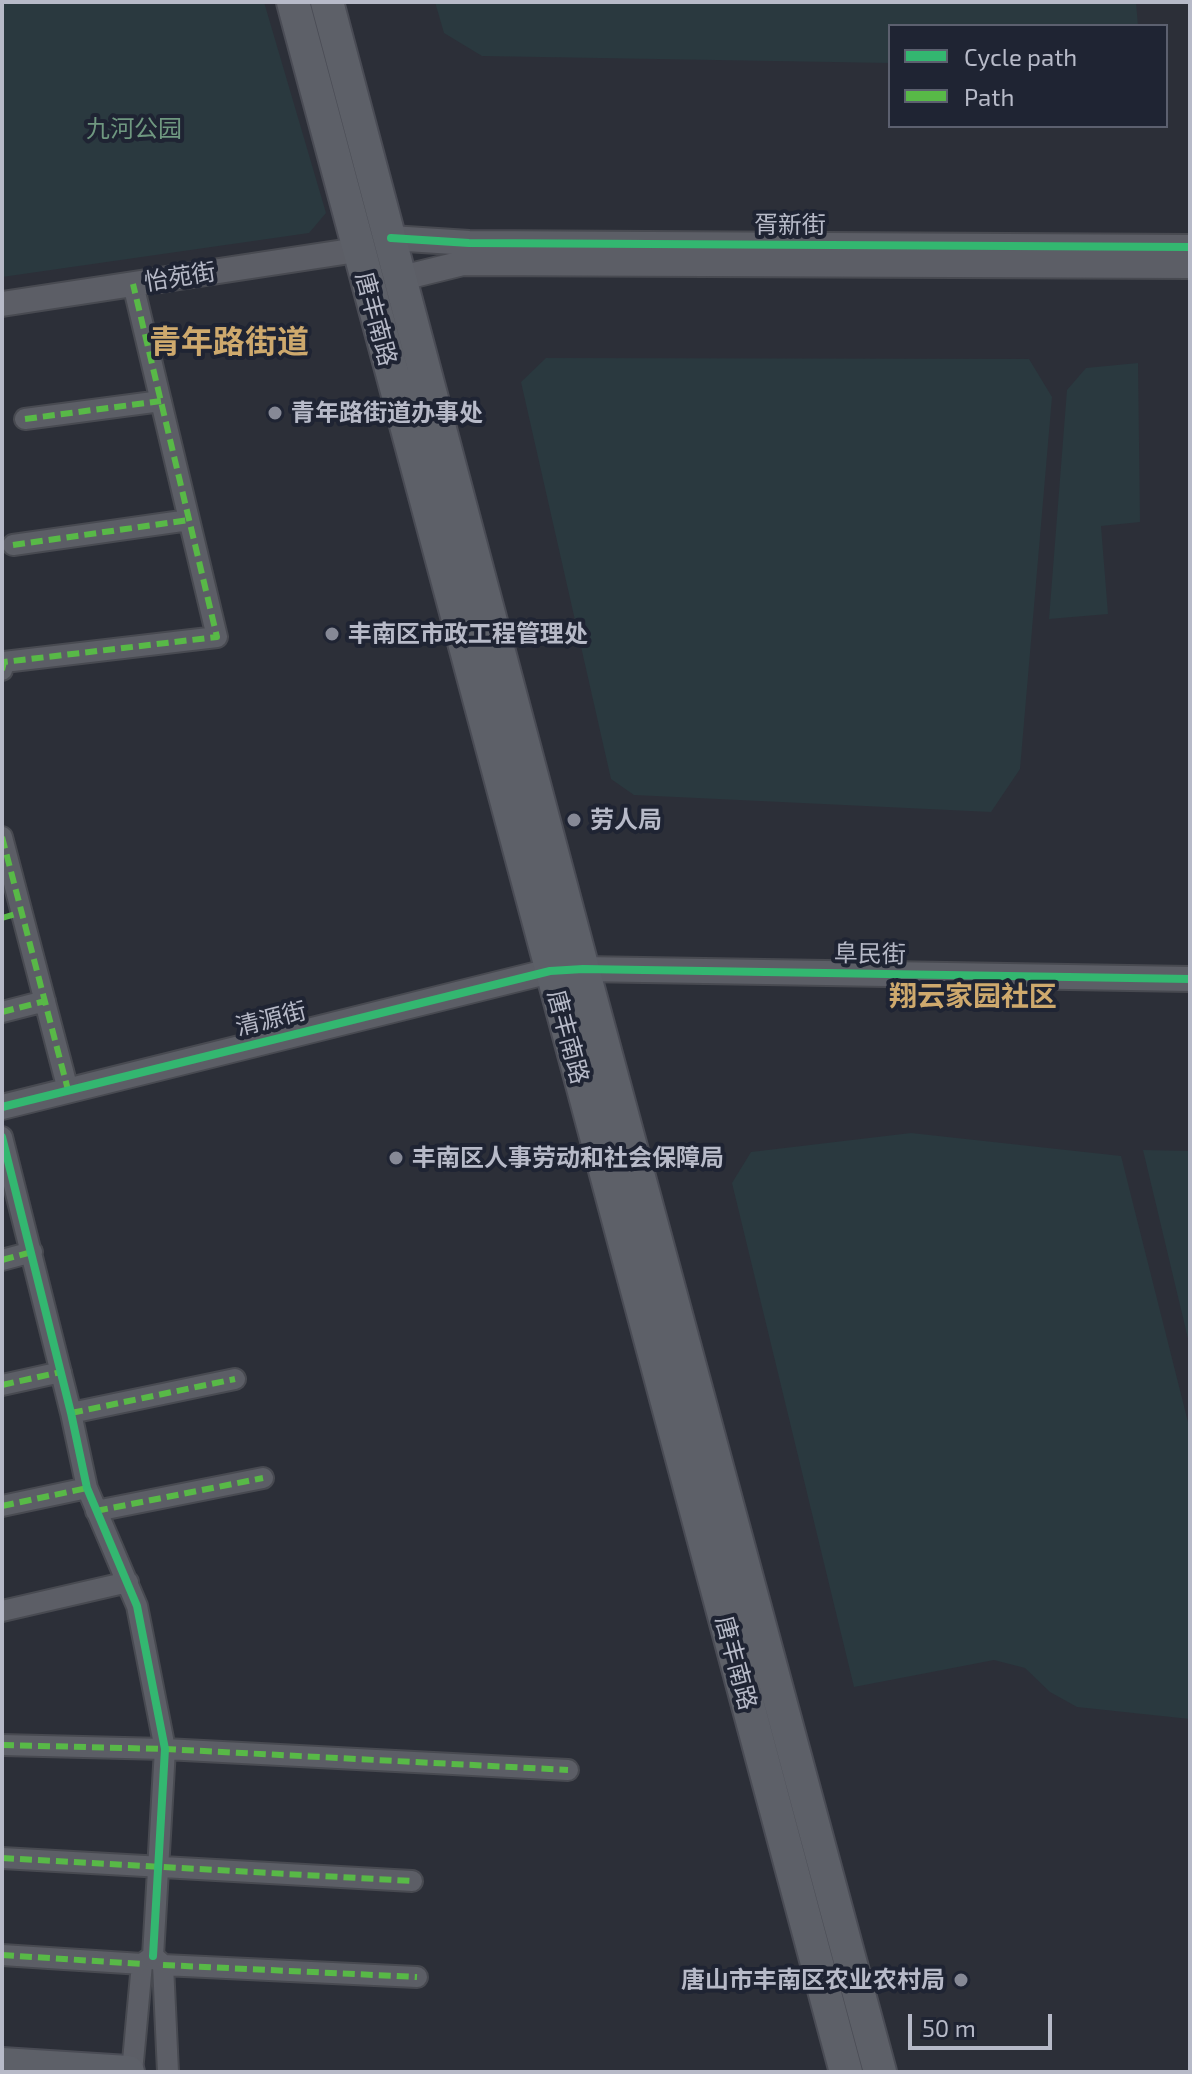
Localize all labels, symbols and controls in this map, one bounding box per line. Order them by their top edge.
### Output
legend [888,24,1168,128]
text: Cycle path [964,42,1077,71]
text: Path [964,82,1014,111]
park label: 九河公园 [86,115,182,143]
street label: 胥新街 [754,211,826,239]
street label: 怡苑街 [142,257,218,297]
street label: 唐丰南路 [350,269,402,369]
district label: 青年路街道 [149,323,309,361]
place label: 青年路街道办事处 [291,399,483,427]
marker: 青年路街道办事处 [266,404,284,422]
place label: 丰南区市政工程管理处 [348,620,588,648]
marker: 丰南区市政工程管理处 [323,625,341,643]
place label: 劳人局 [590,806,662,834]
marker: 劳人局 [565,811,583,829]
street label: 阜民街 [834,939,906,969]
district label: 翔云家园社区 [889,980,1057,1014]
street label: 唐丰南路 [542,987,594,1087]
street label: 清源街 [233,996,309,1042]
place label: 丰南区人事劳动和社会保障局 [412,1144,724,1172]
marker: 丰南区人事劳动和社会保障局 [387,1149,405,1167]
street label: 唐丰南路 [710,1613,762,1713]
place label: 唐山市丰南区农业农村局 [681,1966,945,1994]
marker: 唐山市丰南区农业农村局 [952,1971,970,1989]
scale bar [912,1998,1056,2048]
text: 50 m [922,2013,976,2042]

